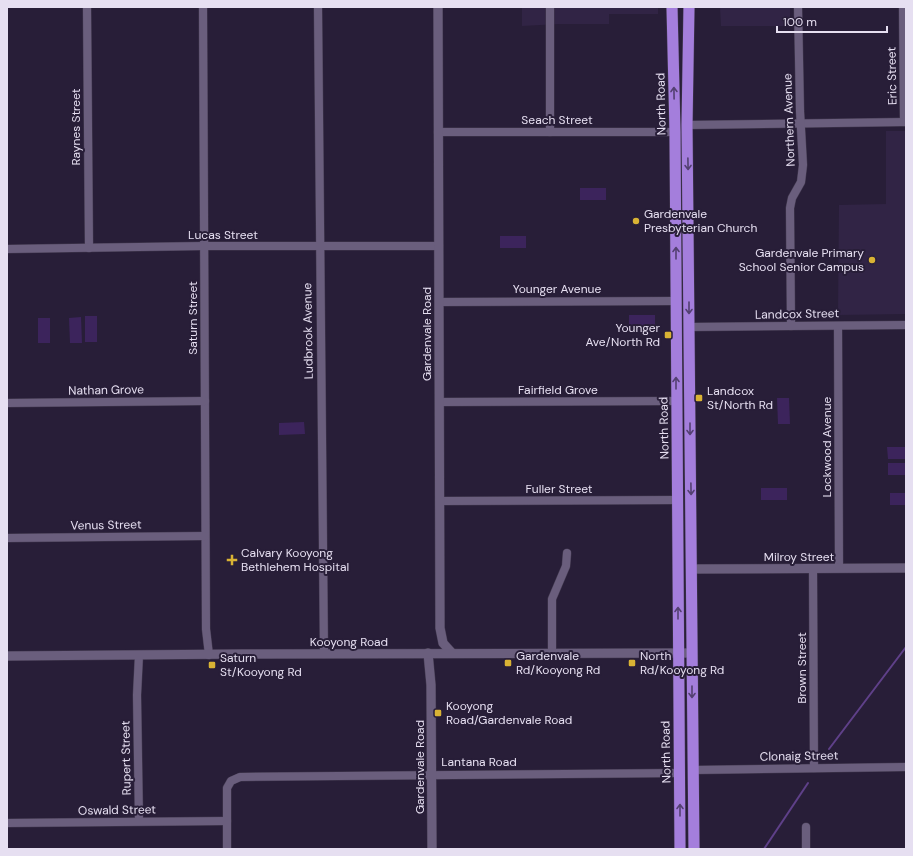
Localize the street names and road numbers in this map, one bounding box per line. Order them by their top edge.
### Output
street label: Eric Street [883,46,901,105]
street label: North Road [652,73,670,135]
street label: Northern Avenue [779,73,799,167]
street label: Raynes Street [68,88,84,165]
street label: Seach Street [521,112,593,128]
street label: Lucas Street [188,227,258,243]
street label: Saturn Street [185,281,201,355]
street label: Younger Avenue [513,281,601,297]
street label: Ludbrook Avenue [299,282,317,379]
street label: Gardenvale Road [419,287,435,381]
street label: Landcox Street [755,305,839,323]
street label: Nathan Grove [68,381,144,399]
street label: Fairfield Grove [518,382,598,398]
street label: Lockwood Avenue [819,396,835,497]
street label: North Road [655,397,673,459]
street label: Fuller Street [525,481,593,497]
street label: Venus Street [70,516,142,534]
street label: Milroy Street [764,549,834,565]
street label: Brown Street [794,632,810,704]
street label: Kooyong Road [310,634,388,650]
street label: Rupert Street [117,720,135,795]
street label: Gardenvale Road [412,720,428,814]
street label: North Road [657,721,675,783]
street label: Clonaig Street [760,747,839,765]
street label: Lantana Road [441,754,517,770]
street label: Oswald Street [78,801,156,819]

